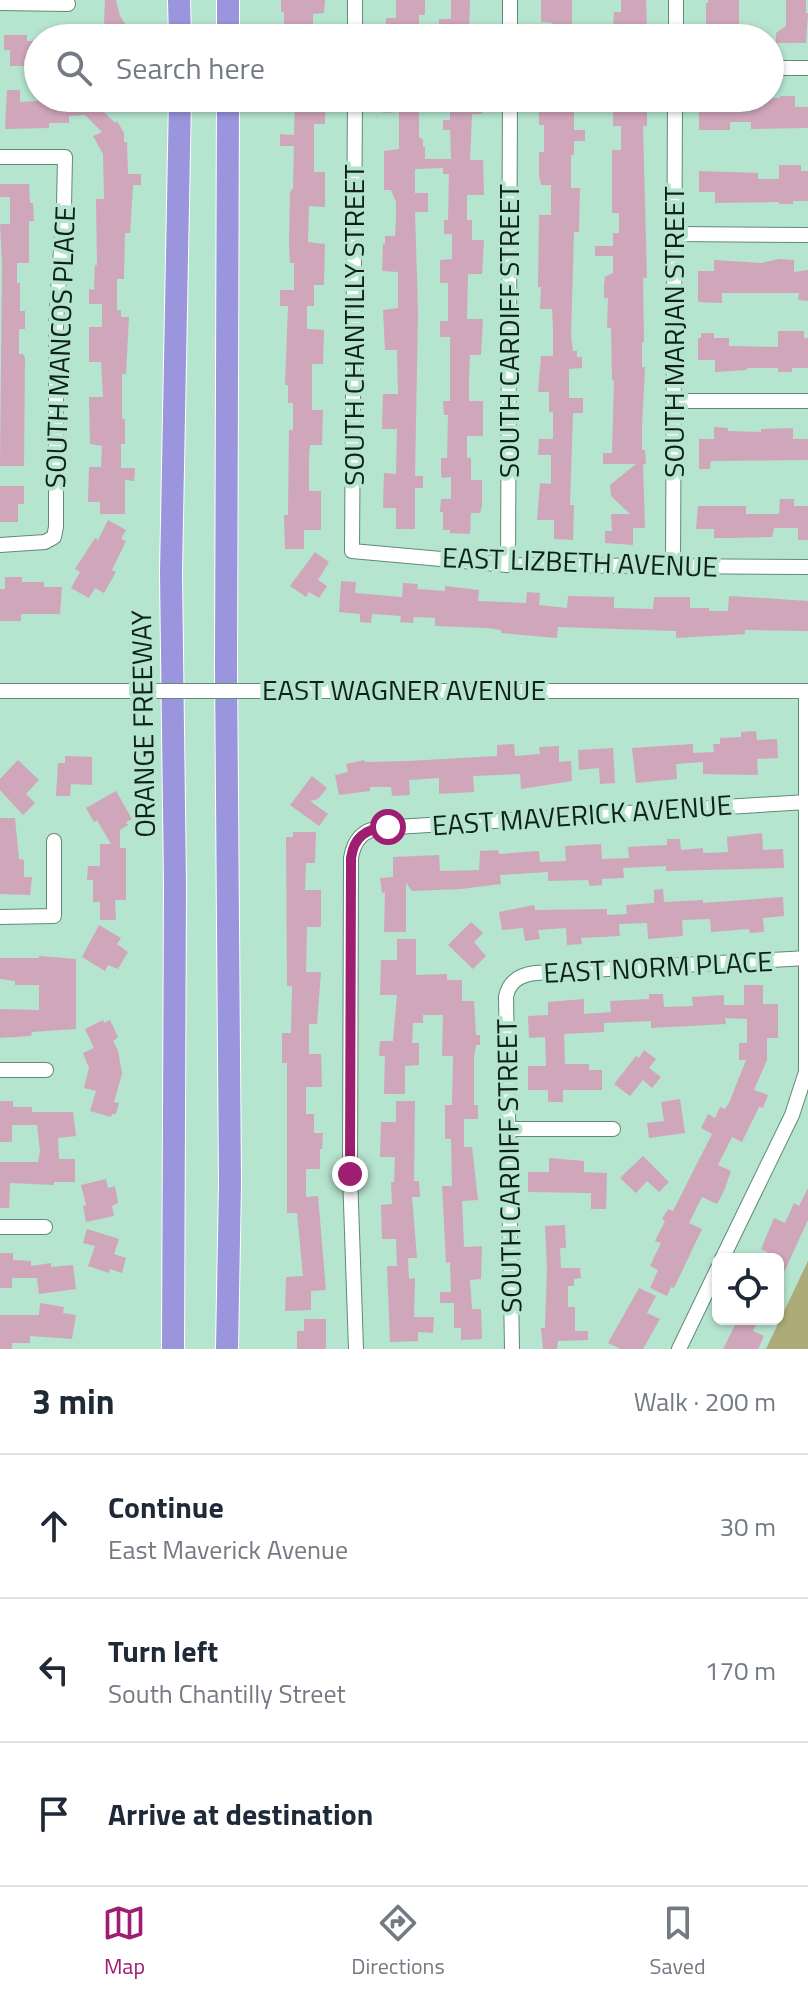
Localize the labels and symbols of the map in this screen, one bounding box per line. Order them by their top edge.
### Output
street label: SOUTH CHANTILLY STREET [332,164,375,486]
street label: SOUTH CARDIFF STREET [487,184,530,478]
street label: SOUTH MARJAN STREET [652,186,695,478]
street label: SOUTH MANCOS PLACE [33,205,86,489]
street label: EAST LIZBETH AVENUE [441,535,719,588]
street label: ORANGE FREEWAY [119,610,166,838]
street label: EAST WAGNER AVENUE [262,668,546,711]
street label: EAST MAVERICK AVENUE [430,783,734,846]
route start [370,809,406,845]
street label: EAST NORM PLACE [542,939,774,994]
street label: SOUTH CARDIFF STREET [484,1018,533,1313]
route end [332,1156,368,1192]

